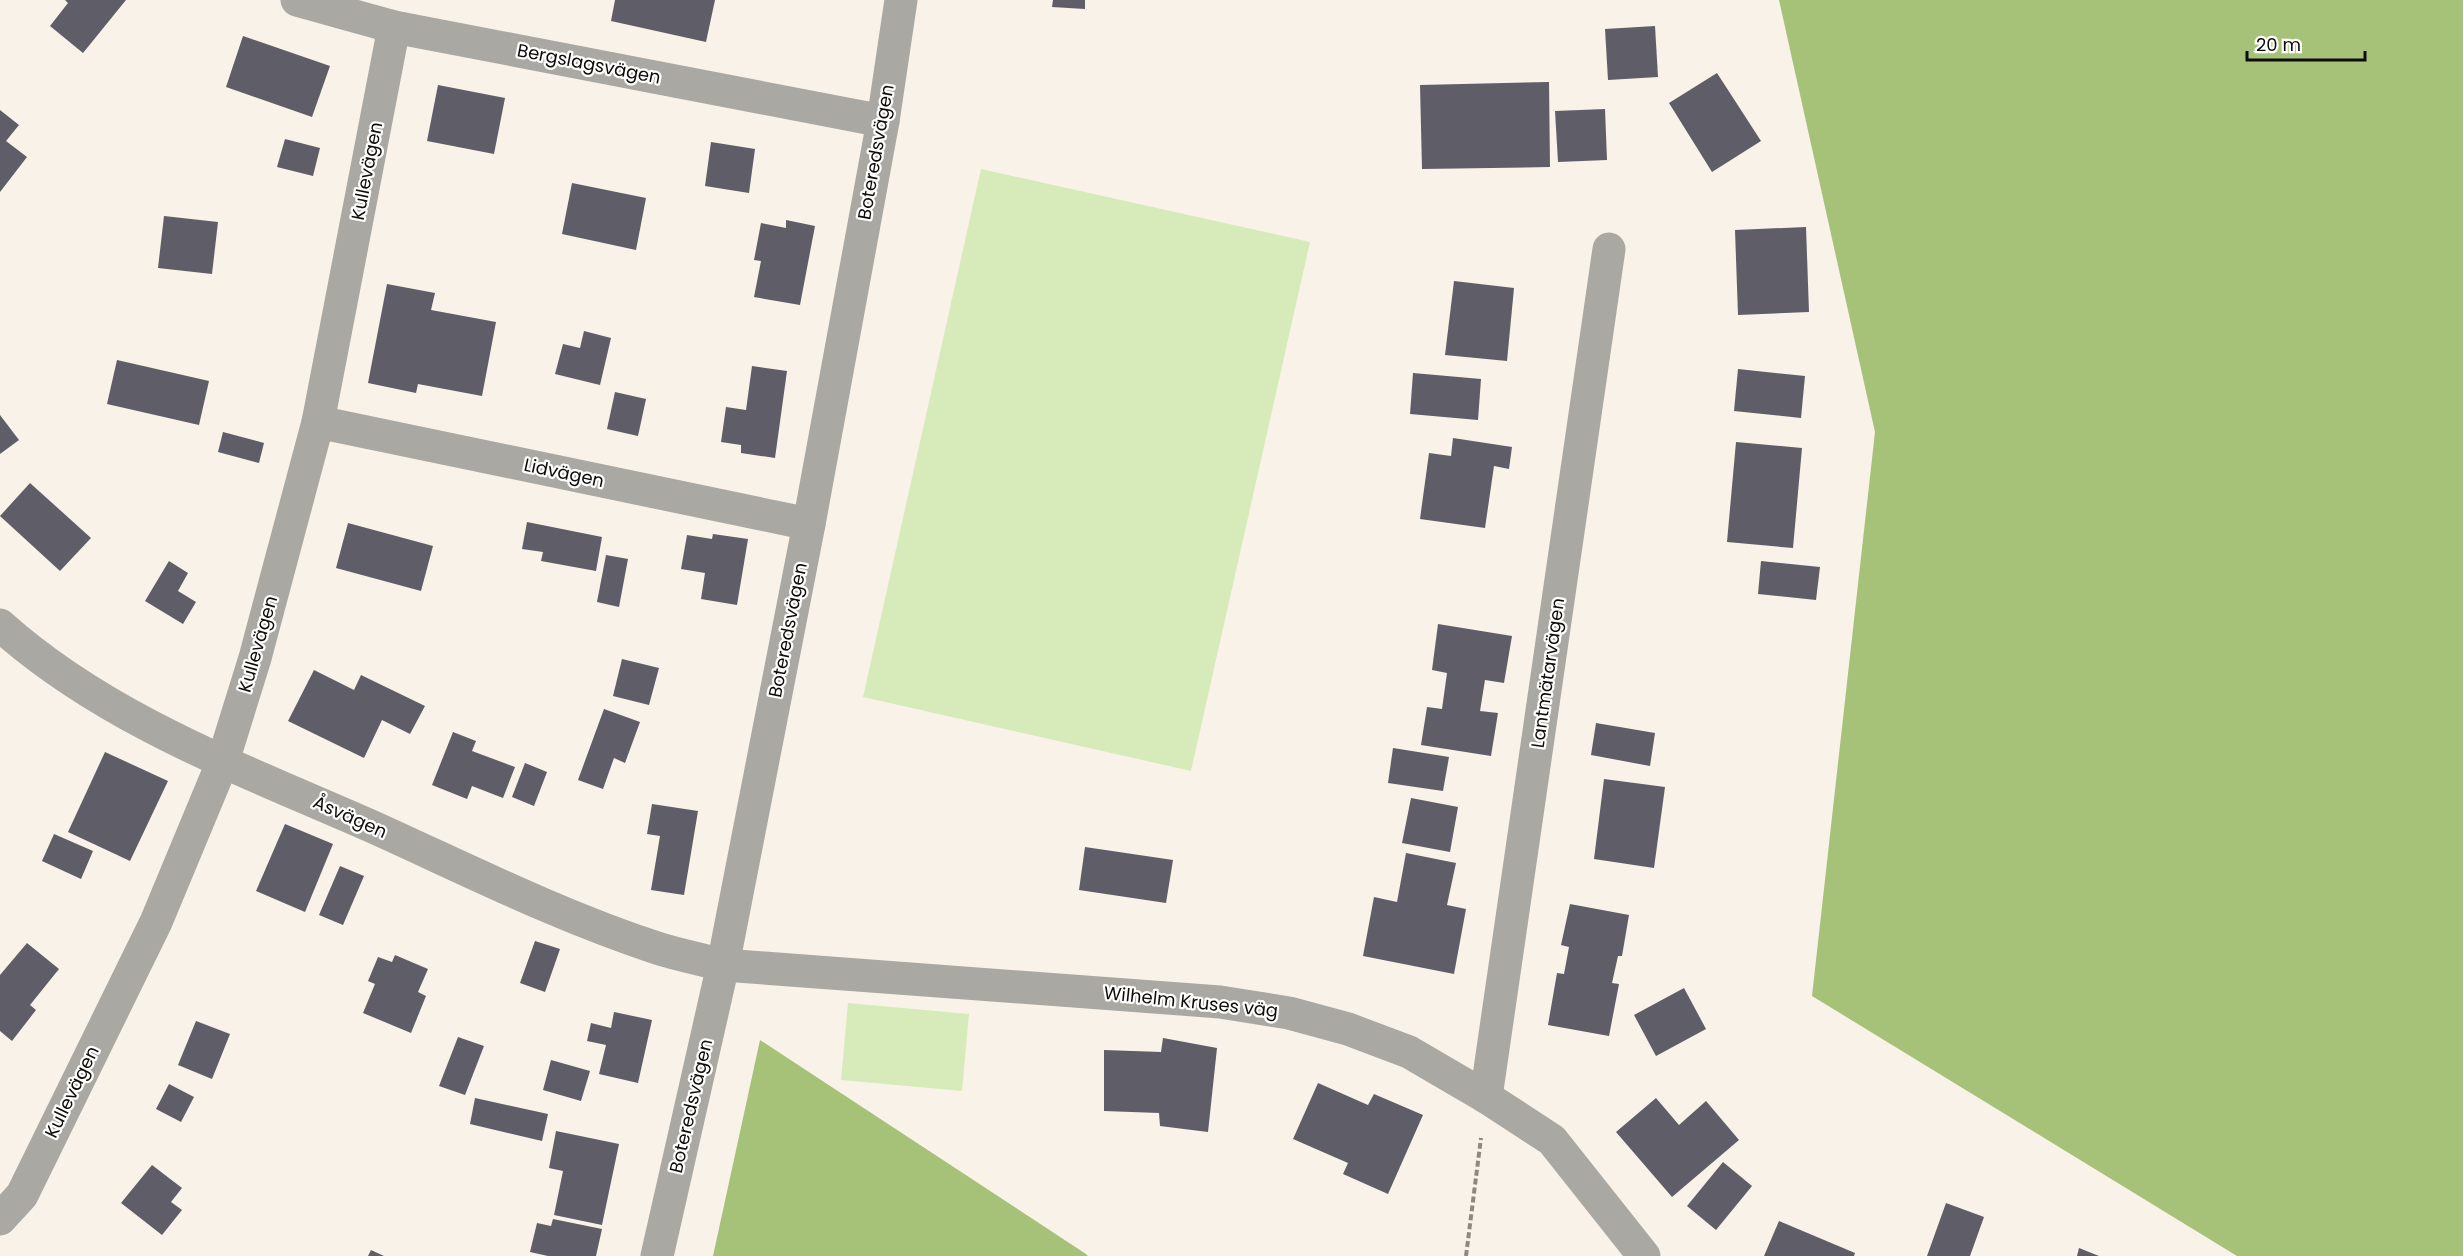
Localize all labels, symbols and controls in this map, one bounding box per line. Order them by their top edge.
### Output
scale bar [2247,24,2366,62]
text: 20 m [2256,32,2301,57]
street label: Bergslagsvägen [515,37,663,90]
street label: Boteredsvägen [851,82,900,221]
street label: Kullevägen [345,120,388,222]
street label: Lidvägen [522,452,607,493]
street label: Boteredsvägen [762,560,813,699]
street label: Kullevägen [232,593,283,695]
street label: Lantmätarvägen [1525,596,1570,750]
street label: Åsvägen [309,789,391,844]
street label: Wilhelm Kruses väg [1103,980,1279,1023]
street label: Boteredsvägen [663,1036,718,1175]
street label: Kullevägen [39,1042,105,1142]

